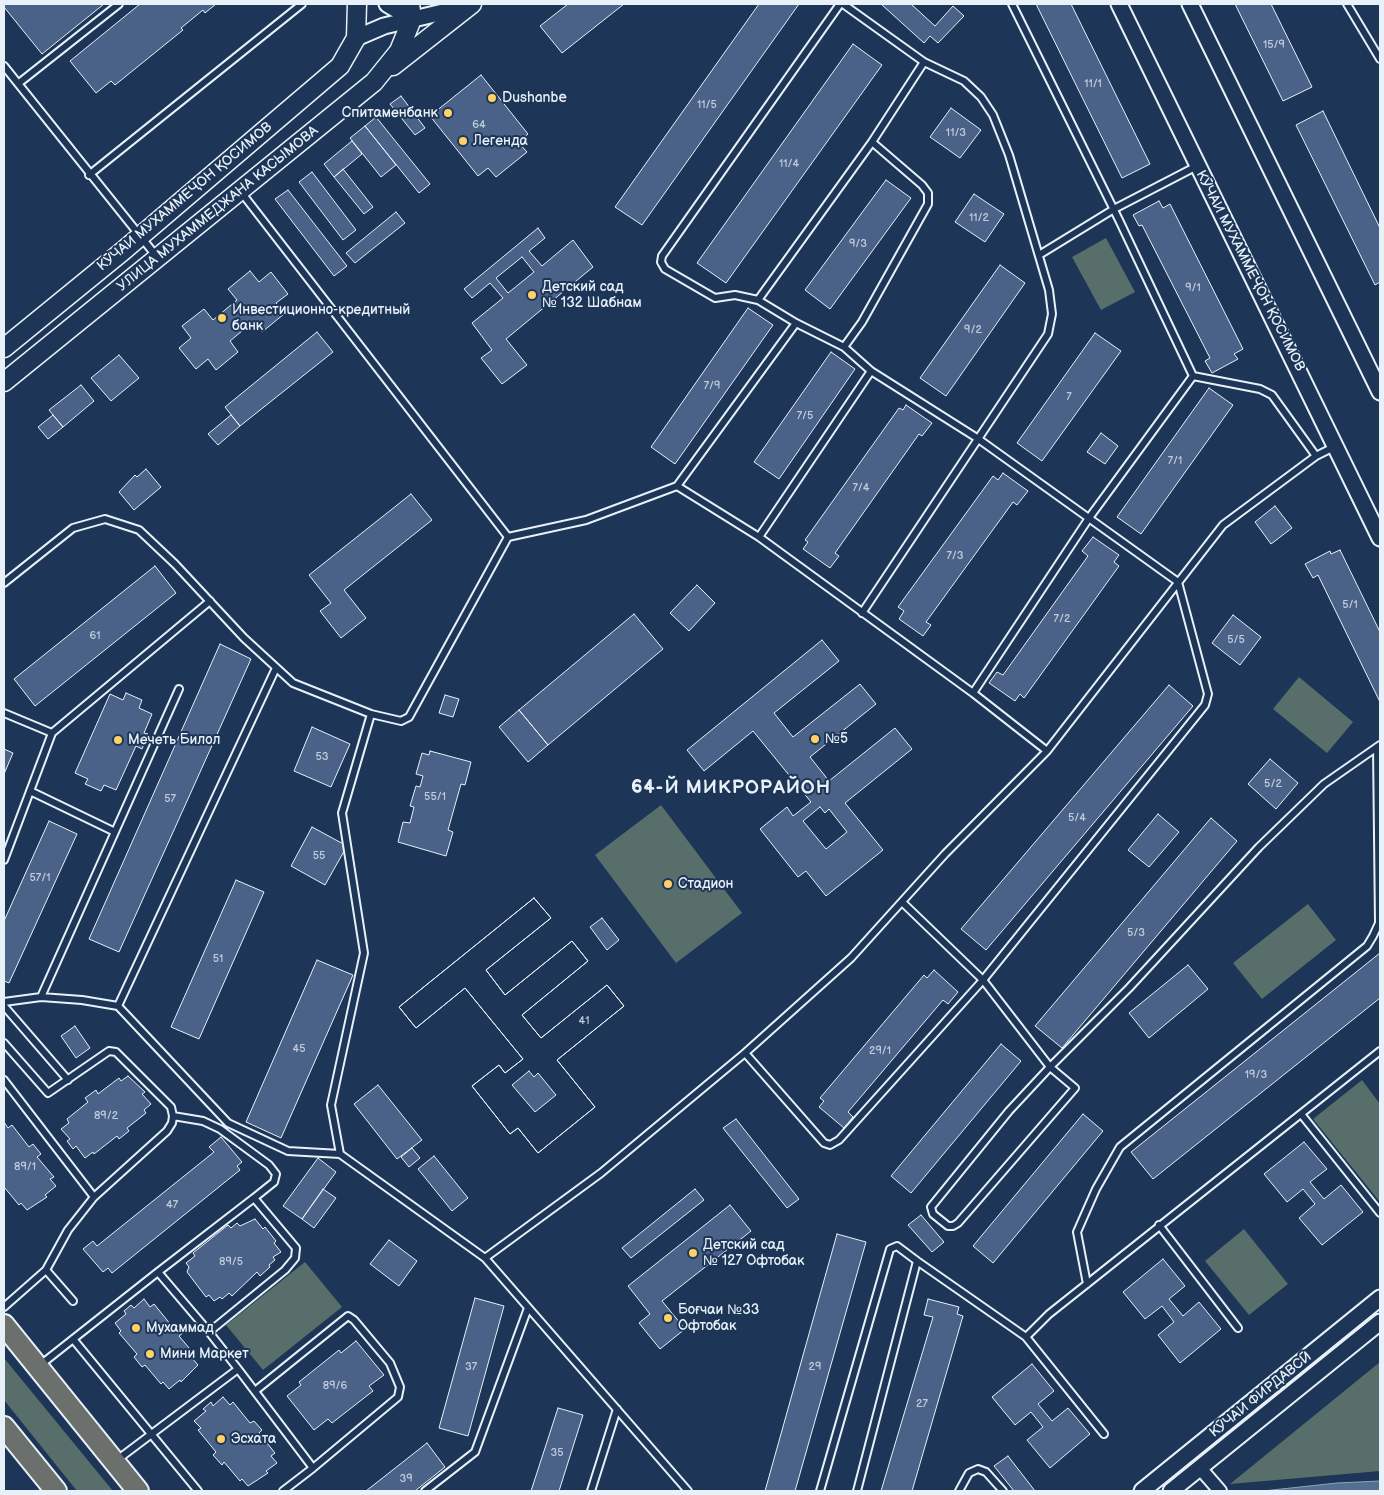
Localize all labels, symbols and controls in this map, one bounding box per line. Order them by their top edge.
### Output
house number: 15/9 [1263,38,1285,52]
house number: 11/1 [1084,77,1102,91]
place label: Dushanbe [502,90,567,106]
marker: Dushanbe [486,92,498,104]
house number: 11/5 [697,98,717,112]
place label: Спитаменбанк [342,105,438,121]
marker: Спитаменбанк [442,107,454,119]
house number: 64 [472,118,486,132]
street label: КӮЧАИ МУХАММЕҶОН ҚОСИМОВ [94,119,276,275]
street label: УЛИЦА МУХАММЕДЖАНА КАСЫМОВА [114,123,322,295]
house number: 11/3 [946,126,966,140]
place label: Легенда [473,133,528,149]
marker: Легенда [457,135,469,147]
house number: 11/4 [779,157,799,171]
street label: КӮЧАИ МУХАММЕҶОН ҚОСИМОВ [1192,168,1308,374]
house number: 11/2 [969,211,989,225]
house number: 9/3 [849,237,867,251]
place label: Детский сад № 132 Шабнам [542,279,642,312]
house number: 9/1 [1185,281,1201,295]
marker: Детский сад № 132 Шабнам [526,289,538,301]
place label: Инвестиционно-кредитный банк [232,302,410,334]
marker: Инвестиционно-кредитный банк [216,312,228,324]
house number: 9/2 [964,323,982,337]
house number: 7/9 [704,379,720,393]
house number: 7 [1066,390,1072,404]
house number: 7/5 [797,409,813,423]
house number: 7/1 [1168,454,1182,468]
house number: 7/4 [852,481,870,495]
house number: 7/3 [946,549,964,563]
house number: 5/1 [1342,598,1358,612]
house number: 7/2 [1054,612,1070,626]
house number: 61 [90,629,100,643]
house number: 5/5 [1227,633,1245,647]
place label: №5 [825,731,848,747]
place label: Мечеть Билол [128,732,220,748]
marker: №5 [809,733,821,745]
marker: Мечеть Билол [112,734,124,746]
house number: 53 [315,750,329,764]
district label: 64-Й МИКРОРАЙОН [629,777,833,799]
house number: 5/2 [1264,777,1282,791]
house number: 55/1 [424,790,446,804]
house number: 57 [164,792,176,806]
house number: 5/4 [1068,811,1086,825]
house number: 55 [313,849,325,863]
house number: 57/1 [30,871,50,885]
place label: Стадион [678,876,734,892]
marker: Стадион [662,878,674,890]
house number: 5/3 [1127,926,1145,940]
house number: 51 [213,952,223,966]
house number: 41 [579,1014,589,1028]
house number: 45 [292,1042,306,1056]
house number: 29/1 [869,1044,891,1058]
house number: 19/3 [1245,1068,1267,1082]
house number: 89/2 [94,1109,118,1123]
house number: 89/1 [14,1160,36,1174]
house number: 47 [166,1198,178,1212]
place label: Детский сад № 127 Офтобак [703,1237,805,1270]
marker: Детский сад № 127 Офтобак [687,1247,699,1259]
house number: 89/5 [219,1255,243,1269]
place label: Боғчаи №33 Офтобак [678,1302,759,1334]
marker: Боғчаи №33 Офтобак [662,1312,674,1324]
place label: Мухаммад [146,1320,214,1336]
marker: Мухаммад [130,1322,142,1334]
place label: Мини Маркет [160,1346,249,1362]
marker: Мини Маркет [144,1348,156,1360]
street label: КӮЧАИ ФИРДАВСӢ [1207,1349,1315,1441]
house number: 37 [465,1360,477,1374]
house number: 29 [809,1360,821,1374]
house number: 89/6 [323,1379,347,1393]
house number: 27 [916,1397,928,1411]
place label: Эсхата [231,1431,276,1447]
marker: Эсхата [215,1433,227,1445]
house number: 35 [550,1446,564,1460]
house number: 39 [399,1472,413,1486]

